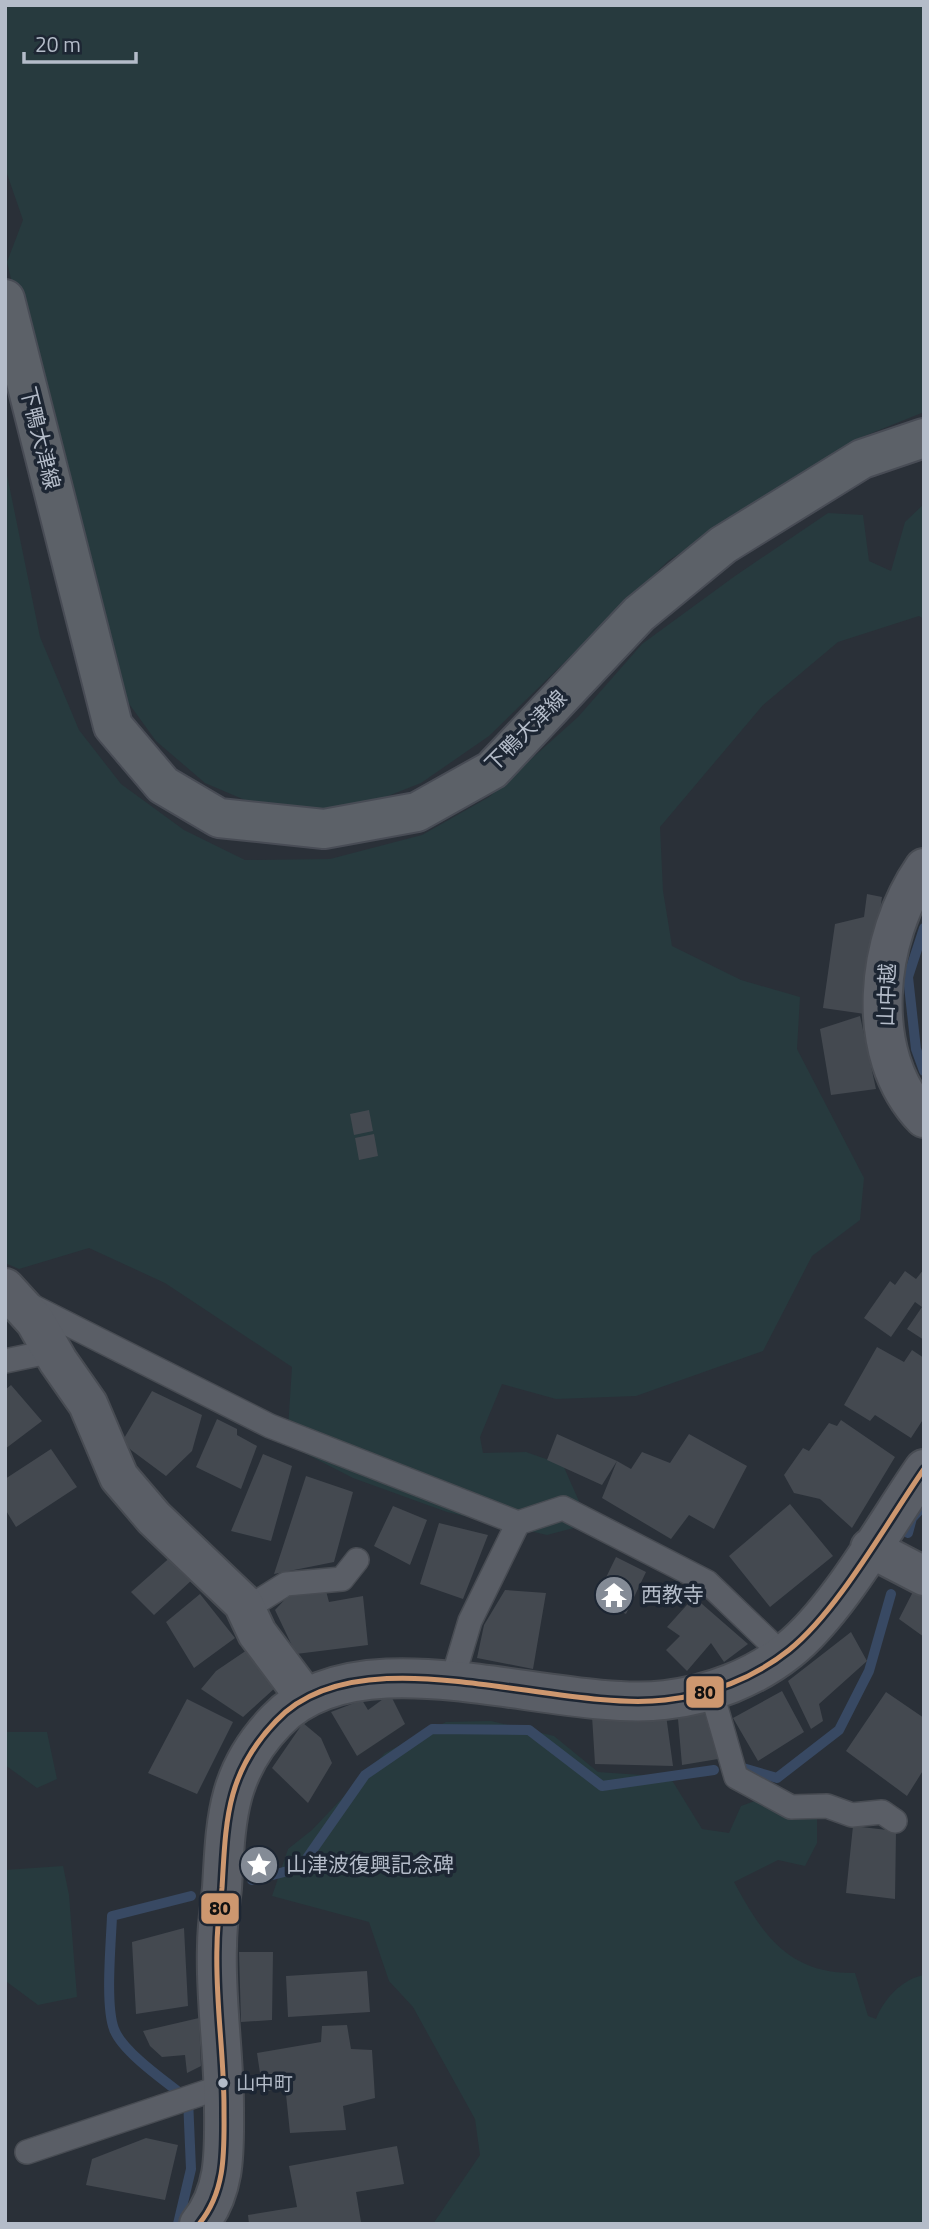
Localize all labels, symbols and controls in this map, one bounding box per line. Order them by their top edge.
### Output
scale bar [24,21,136,65]
text: 20 m [35,28,81,60]
street label: 下鴨大津線 [13,383,69,493]
street label: 下鴨大津線 [477,682,574,779]
street label: 山中越 [869,963,903,1027]
temple icon: 西教寺 [593,1574,635,1616]
place label: 西教寺 [641,1578,704,1610]
line badge: 80 [685,1675,725,1709]
text: 80 [694,1677,716,1706]
place icon: 山津波復興記念碑 [238,1844,280,1886]
place label: 山津波復興記念碑 [286,1848,454,1880]
line badge: 80 [200,1892,240,1925]
text: 80 [209,1893,231,1922]
place label: 山中町 [236,2068,293,2097]
marker: 山中町 [216,2076,230,2090]

